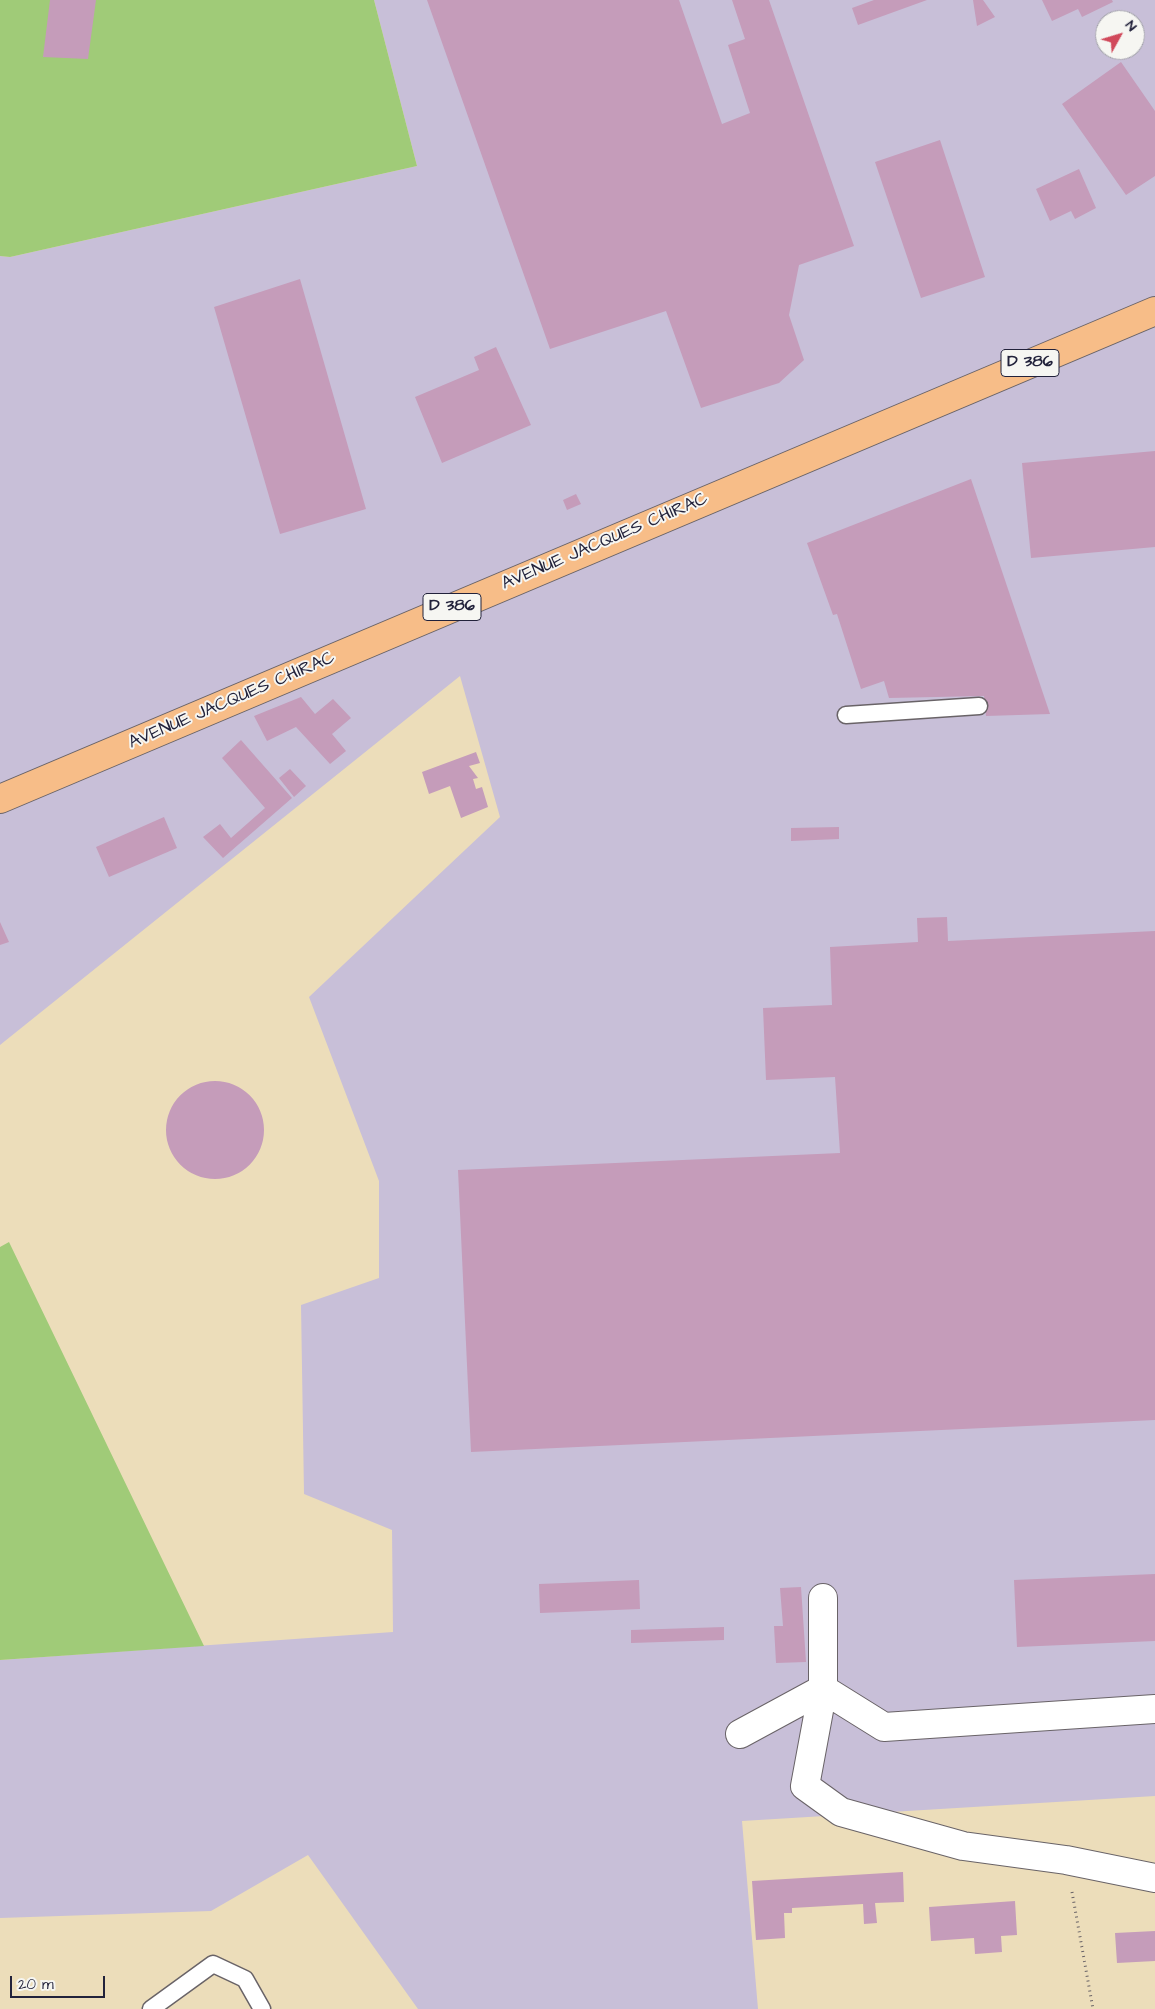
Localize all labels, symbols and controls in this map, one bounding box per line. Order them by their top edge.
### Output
north arrow [1095,10,1145,60]
text: N [1120,16,1141,36]
road number: D 386 [1001,349,1059,376]
street label: AVENUE JACQUES CHIRAC [498,489,712,595]
road number: D 386 [423,594,481,620]
street label: AVENUE JACQUES CHIRAC [125,648,339,754]
scale bar [12,1966,108,1998]
text: 20 m [18,1974,54,1995]

